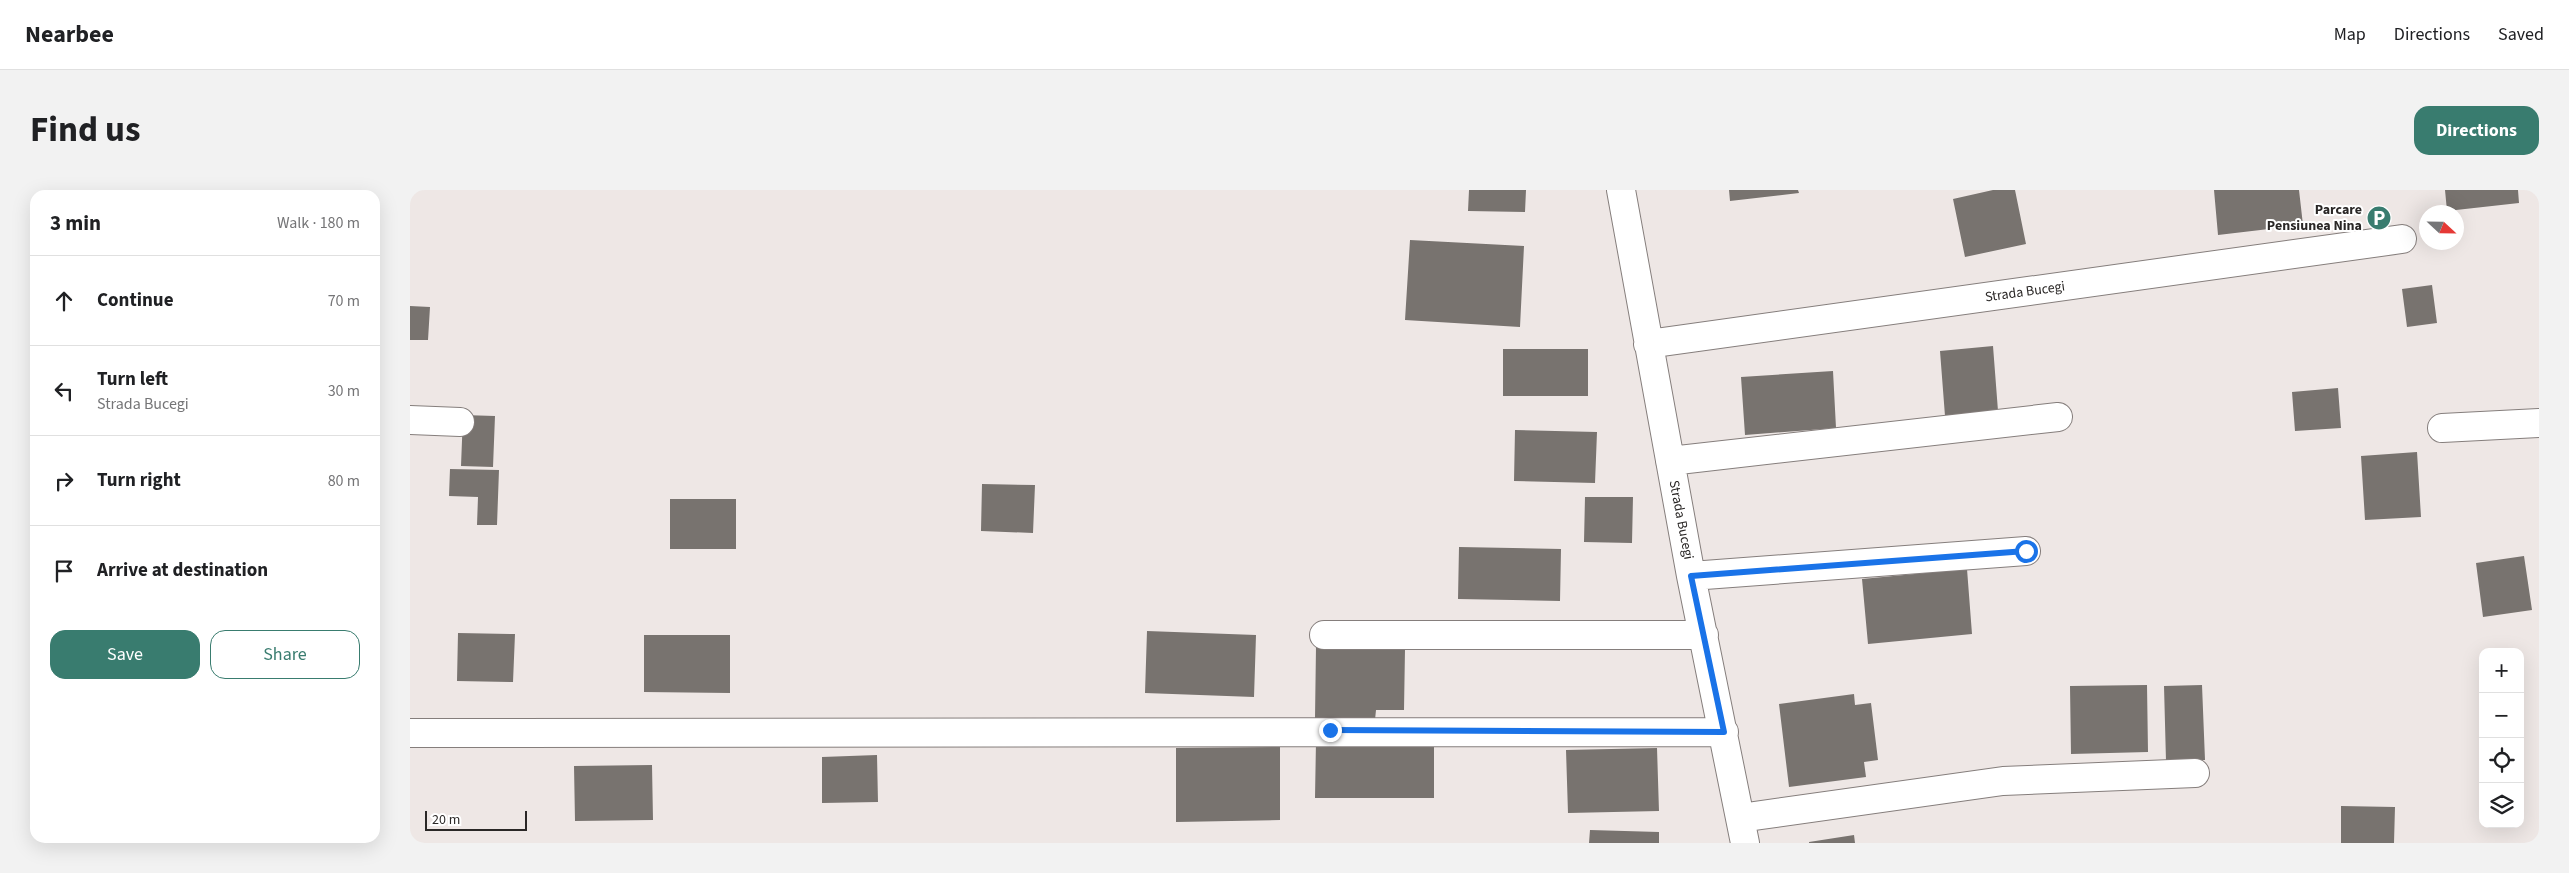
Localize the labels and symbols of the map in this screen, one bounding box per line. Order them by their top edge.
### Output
place label: Parcare Pensiunea Nina [2267,200,2362,236]
parking icon: Parcare Pensiunea Nina [2366,205,2392,231]
north arrow [2419,205,2464,250]
street label: Strada Bucegi [1984,277,2066,307]
street label: Strada Bucegi [1664,479,1698,561]
route start [2015,540,2038,563]
route end [1319,719,1342,742]
scale bar [425,808,528,831]

